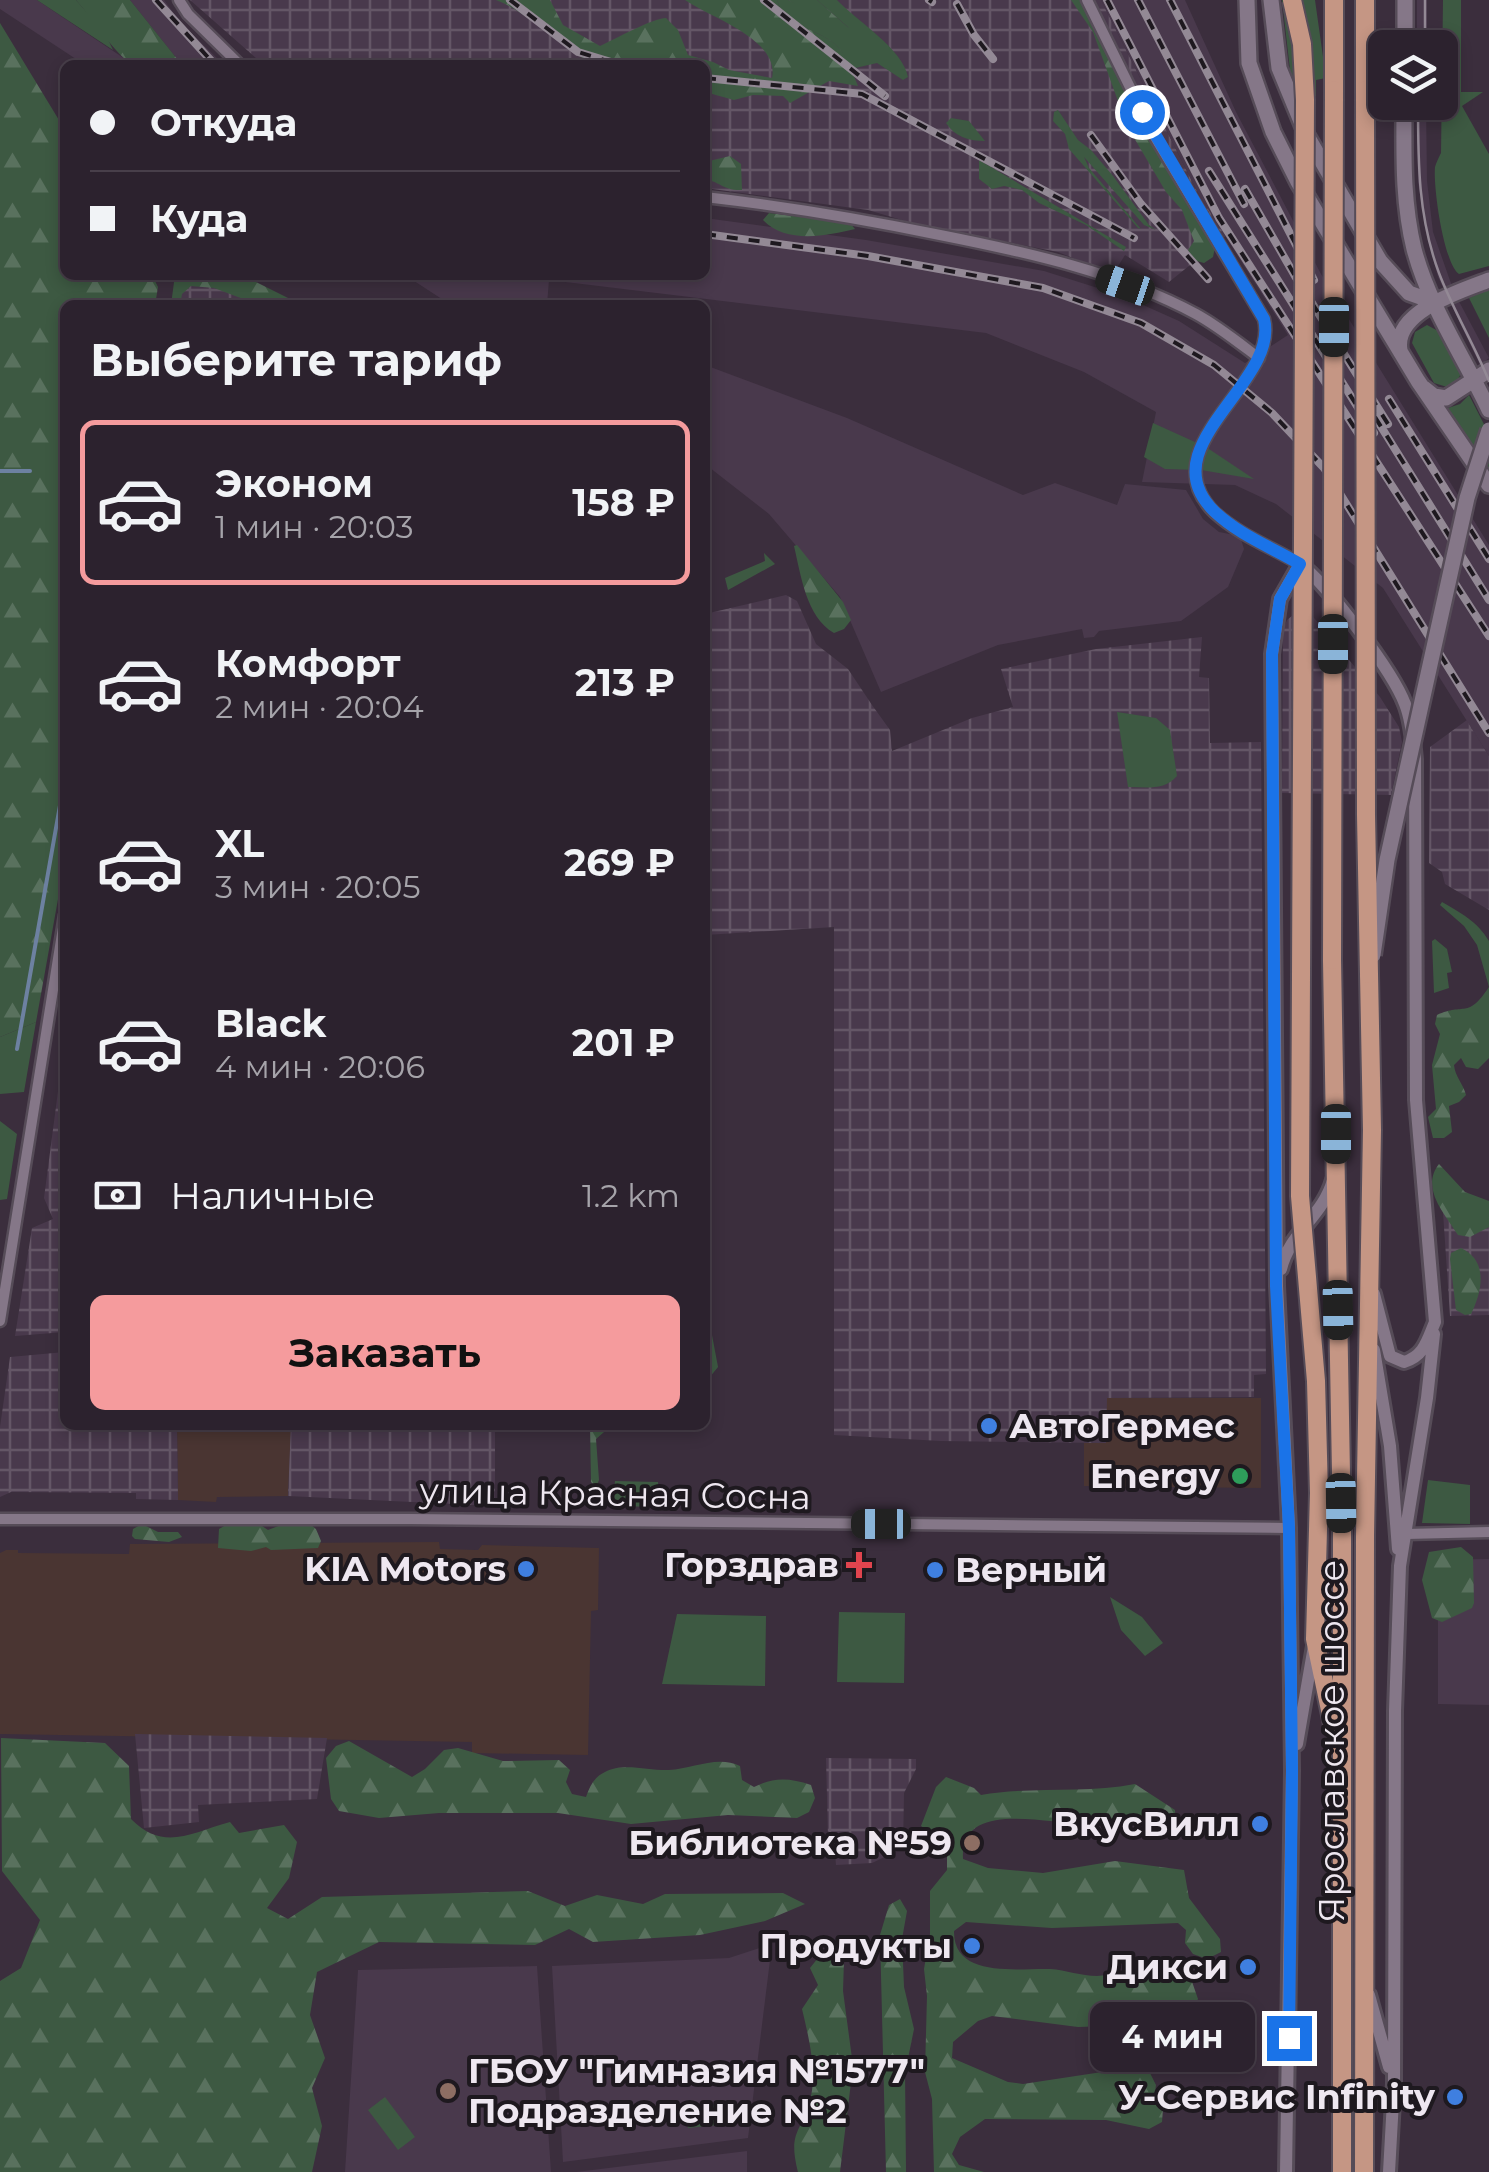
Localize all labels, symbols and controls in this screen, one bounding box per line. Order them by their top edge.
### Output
map controls [1368,30,1458,120]
button: layers [1368,30,1458,120]
route start [1120,90,1165,135]
text: Откуда [150,99,297,146]
text: Куда [150,195,248,242]
car [1092,261,1158,309]
car [1319,297,1349,357]
text: Выберите тариф [90,332,502,387]
icon: car [95,458,185,548]
text: Эконом [215,460,373,507]
text: 158 ₽ [572,479,675,526]
text: 1 мин · 20:03 [215,507,414,546]
car [1318,614,1348,674]
icon: car [95,638,185,728]
text: Комфорт [215,640,401,687]
text: 213 ₽ [575,659,675,706]
text: 2 мин · 20:04 [215,687,424,726]
icon: car [95,818,185,908]
text: XL [215,820,264,867]
text: 269 ₽ [564,839,675,886]
text: 3 мин · 20:05 [215,867,421,906]
icon: car [95,998,185,1088]
text: Black [215,1000,326,1047]
text: 201 ₽ [572,1019,675,1066]
text: 4 мин · 20:06 [215,1047,425,1086]
car [1321,1104,1351,1164]
icon: cash [90,1168,145,1223]
text: Наличные [170,1172,375,1219]
text: 1.2 km [582,1176,680,1215]
car [1322,1280,1354,1340]
button: Заказать [90,1295,680,1410]
place label: АвтоГермес [1009,1404,1235,1447]
marker: АвтоГермес [978,1415,1000,1437]
place label: Energy [1090,1454,1221,1497]
marker: Energy [1229,1465,1251,1487]
street label: улица Красная Сосна [418,1469,811,1518]
car [1325,1473,1357,1533]
car [851,1509,911,1539]
place label: Горздрав [664,1543,839,1586]
place label: KIA Motors [304,1547,506,1590]
place label: Верный [955,1548,1107,1591]
marker: Горздрав [848,1554,870,1576]
marker: KIA Motors [515,1558,537,1580]
marker: Верный [924,1559,946,1581]
street label: Ярославское шоссе [1310,1560,1353,1922]
place label: ВкусВилл [1053,1802,1240,1845]
marker: ВкусВилл [1249,1813,1271,1835]
place label: Библиотека №59 [628,1821,952,1864]
marker: Библиотека №59 [961,1832,983,1854]
place label: Продукты [760,1924,952,1967]
marker: Продукты [961,1935,983,1957]
place label: Дикси [1107,1945,1228,1988]
marker: Дикси [1237,1956,1259,1978]
callout: 4 мин [1089,2003,1254,2073]
route end [1267,2016,1312,2061]
text: 4 мин [1121,2017,1224,2056]
place label: ГБОУ "Гимназия №1577" Подразделение №2 [468,2049,925,2132]
place label: У-Сервис Infinity [1118,2075,1436,2118]
marker: ГБОУ "Гимназия №1577" Подразделение №2 [437,2080,459,2102]
marker: У-Сервис Infinity [1444,2086,1466,2108]

